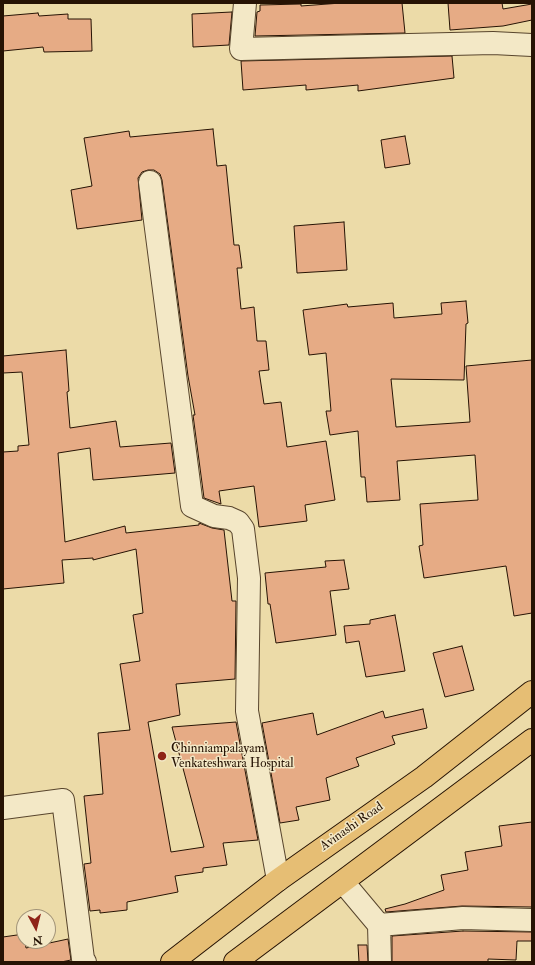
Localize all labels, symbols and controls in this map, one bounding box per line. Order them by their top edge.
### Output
place label: Chinniampalayam Venkateshwara Hospital [171,741,294,772]
marker: Chinniampalayam Venkateshwara Hospital [156,750,168,762]
street label: Avinashi Road [317,799,387,855]
north arrow [16,909,56,949]
text: N [32,933,43,947]

